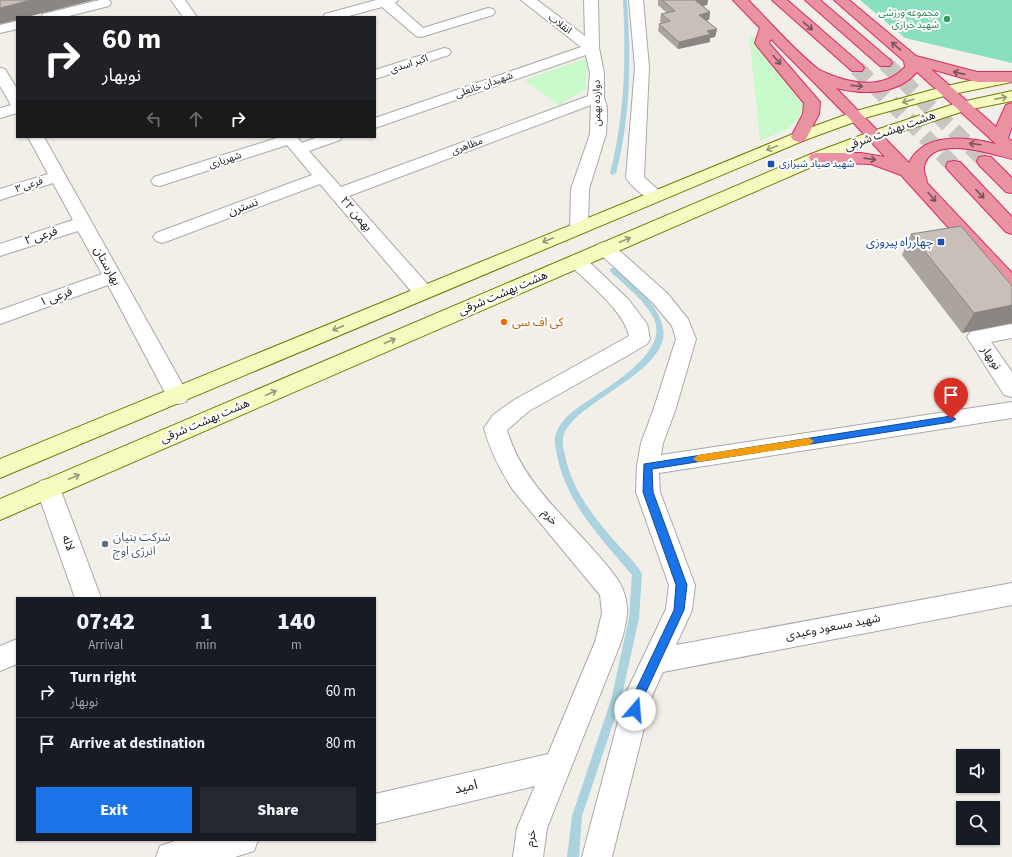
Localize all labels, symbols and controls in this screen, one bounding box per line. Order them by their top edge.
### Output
place label: مجموعه ورزشی شهید خرازی [878,6,939,32]
street label: انقلاب [545,11,575,37]
marker: مجموعه ورزشی شهید خرازی [942,14,952,24]
text: 60 m [102,19,161,59]
one-way arrow [803,21,814,30]
icon: right [36,32,88,84]
one-way arrow [891,41,901,50]
street label: اکبر اسدی [388,51,430,77]
one-way arrow [773,55,782,65]
text: نوبهار [102,63,141,88]
street label: شهیدان خانعلی [453,69,515,101]
one-way arrow [953,69,966,76]
street label: دوازده بهمن [590,79,604,126]
one-way arrow [850,82,863,90]
one-way arrow [994,94,1007,102]
one-way arrow [902,98,915,105]
street label: هشت بهشت شرقی [842,107,938,155]
icon: left [143,108,165,130]
icon: ahead [185,108,207,130]
icon: right [227,108,249,130]
street label: مظاهری [449,134,485,158]
one-way arrow [968,140,981,148]
one-way arrow [767,144,779,152]
street label: شهریاری [207,148,243,172]
one-way arrow [863,155,876,163]
place label: شهید صیاد شیرازی [779,157,854,171]
marker: شهید صیاد شیرازی [766,159,776,169]
street label: فرعی ۳ [13,174,45,196]
one-way arrow [975,189,985,199]
one-way arrow [928,192,937,202]
street label: ۲۲ بهمن [336,193,376,235]
street label: نسترن [226,194,260,220]
street label: فرعی ۲ [22,223,60,249]
place label: چهارراه پیروزی [866,234,933,251]
one-way arrow [619,236,631,243]
one-way arrow [543,237,555,245]
marker: چهارراه پیروزی [936,237,946,247]
street label: بهارستان [89,243,125,289]
street label: هشت بهشت شرقی [456,266,550,320]
street label: فرعی ۱ [37,283,75,311]
place label: کی اف سی [512,314,565,331]
marker: کی اف سی [499,317,509,327]
one-way arrow [332,325,344,332]
one-way arrow [384,337,396,345]
street label: نوبهار [976,342,1005,374]
pin [934,378,968,419]
icon: arrive [940,384,962,406]
one-way arrow [264,388,276,396]
street label: هشت بهشت شرقی [158,394,252,448]
one-way arrow [68,473,80,480]
street label: خرم [538,505,562,529]
place label: شرکت بنیان انرژی اوج [113,529,171,560]
street label: لاله [57,533,79,553]
marker: شرکت بنیان انرژی اوج [100,539,110,549]
text: 07:42 [76,604,135,639]
text: 1 [200,604,213,639]
text: 140 [277,604,316,639]
street label: شهید مسعود وعیدی [784,609,882,645]
text: Arrival [88,636,123,654]
text: min [196,636,217,654]
text: m [291,636,302,654]
text: Turn right [70,667,136,688]
icon: right [36,681,58,703]
text: 60 m [326,681,356,702]
position arrow [614,689,656,731]
text: نوبهار [70,693,98,711]
icon: arrive [36,733,58,755]
text: Arrive at destination [70,733,205,754]
text: 80 m [326,733,356,754]
map controls [956,749,1000,845]
button: sound [956,749,1000,793]
street label: امید [452,775,480,799]
button: Exit [36,787,192,833]
button: Share [200,787,356,833]
button: search [956,801,1000,845]
street label: خرم [521,828,541,848]

